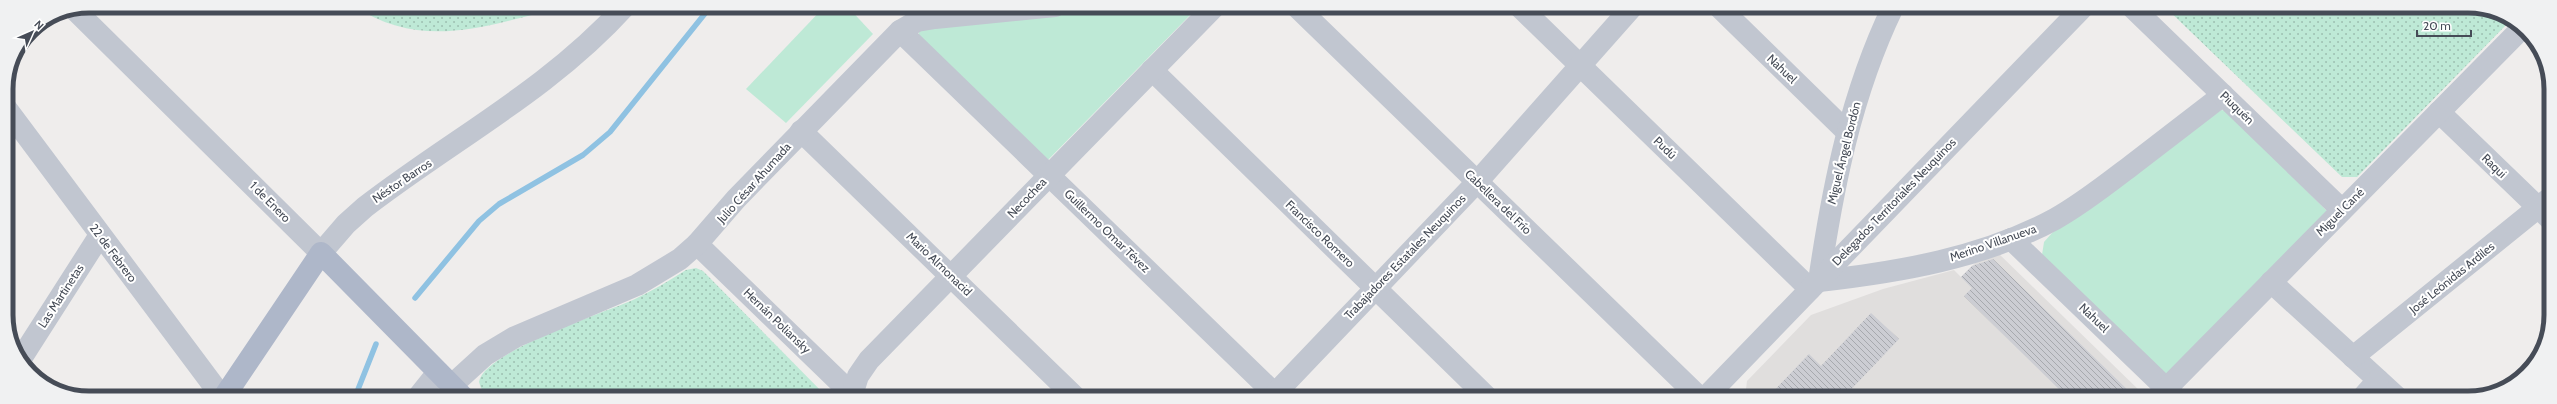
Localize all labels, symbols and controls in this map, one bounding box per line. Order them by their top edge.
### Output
north arrow [12,12,52,52]
scale bar [2417,12,2471,38]
text: N [31,17,47,33]
text: 20 m [2423,18,2451,33]
street label: Nahuel [1764,51,1801,87]
street label: Piuquén [2217,88,2258,128]
street label: Miguel Ángel Bordón [1824,100,1864,206]
street label: Pudú [1651,133,1680,162]
street label: Delegados Territoriales Neuquinos [1829,135,1959,269]
street label: Julio César Ahumada [713,139,794,227]
street label: Raqui [2479,150,2510,181]
street label: Néstor Barros [369,155,434,206]
street label: Cabellera del Frío [1462,166,1535,237]
street label: Necochea [1004,174,1050,221]
street label: 1 de Enero [247,178,294,226]
street label: Miguel Cané [2312,184,2367,239]
street label: Guillermo Omar Tévez [1061,186,1154,276]
street label: Trabajadores Estatales Neuquinos [1341,191,1469,322]
street label: Francisco Romero [1283,197,1358,271]
street label: 22 de Febrero [87,220,140,285]
street label: Merino Villanueva [1948,221,2038,264]
street label: Mario Almonacid [903,229,975,299]
street label: José Leónidas Ardiles [2405,239,2497,317]
street label: Las Martinetas [34,261,87,330]
street label: Hernán Poliansky [741,285,814,356]
street label: Nahuel [2076,300,2113,336]

